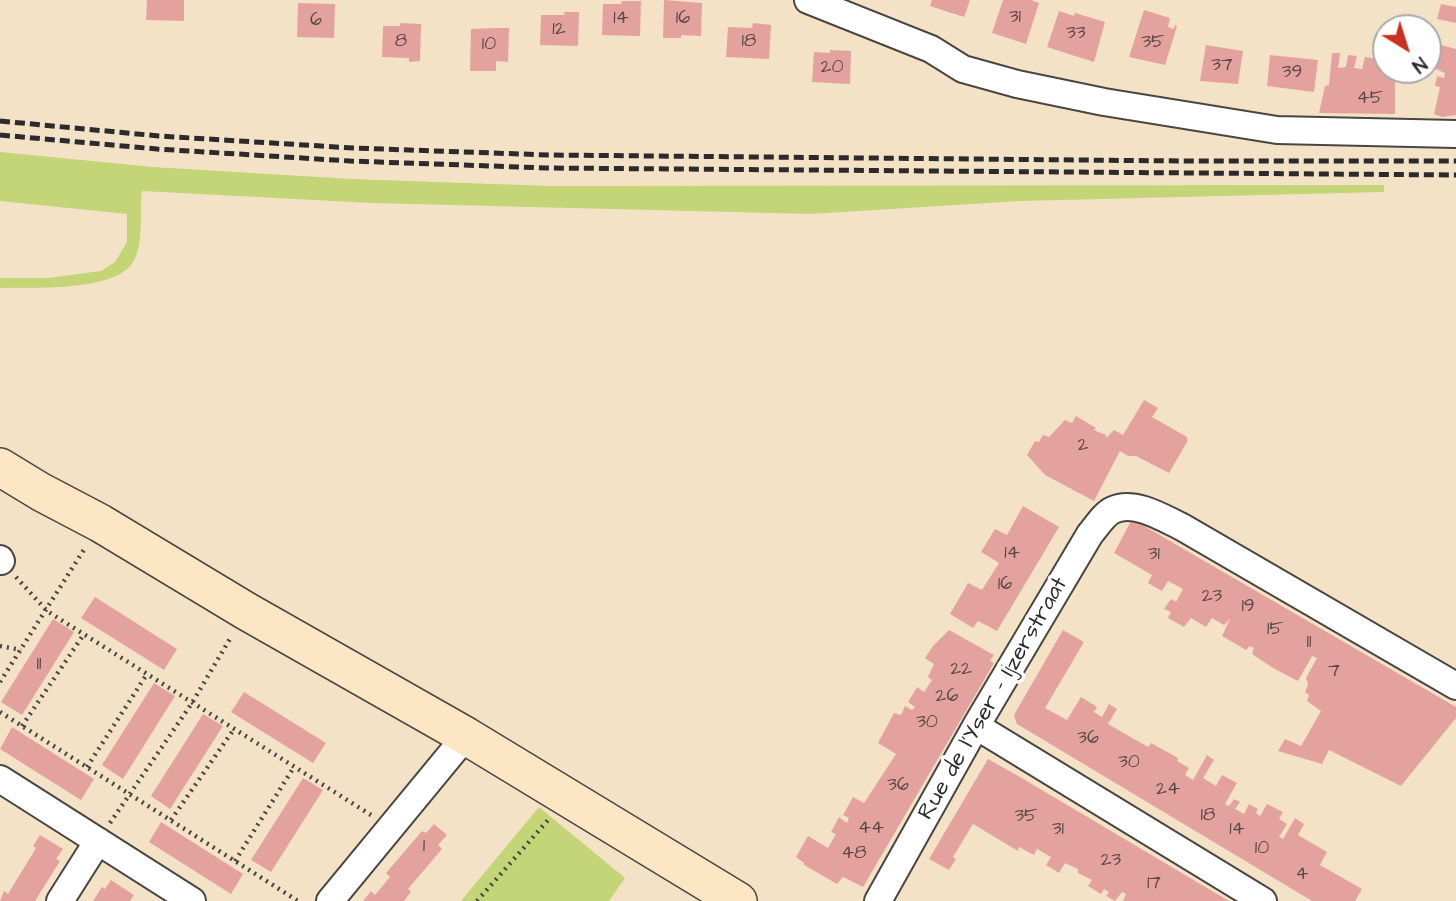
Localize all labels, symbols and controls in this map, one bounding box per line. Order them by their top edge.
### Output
house number: 31 [1009,7,1021,29]
house number: 14 [613,8,629,30]
house number: 16 [676,8,690,30]
house number: 6 [310,10,322,32]
north arrow [1372,14,1442,84]
house number: 12 [552,19,566,41]
house number: 33 [1066,23,1086,45]
house number: 8 [395,31,407,53]
house number: 18 [742,31,756,53]
house number: 35 [1141,32,1165,54]
house number: 10 [482,34,496,56]
text: N [1406,50,1432,79]
house number: 37 [1211,55,1233,77]
house number: 20 [821,57,843,79]
house number: 39 [1282,62,1302,84]
house number: 45 [1357,88,1383,110]
house number: 2 [1078,435,1088,457]
house number: 14 [1004,543,1020,565]
house number: 31 [1148,544,1160,566]
street label: Rue de l'Yser - Ijzerstraat [913,573,1075,825]
house number: 16 [998,574,1012,596]
house number: 23 [1202,586,1222,608]
house number: 19 [1241,596,1255,618]
house number: 15 [1267,619,1283,641]
house number: 11 [1307,632,1311,654]
house number: 11 [37,654,41,676]
house number: 22 [950,659,972,681]
house number: 7 [1328,661,1340,683]
house number: 26 [936,686,958,708]
house number: 30 [916,712,938,734]
house number: 36 [1077,728,1099,750]
house number: 30 [1118,752,1140,774]
house number: 36 [887,775,909,797]
house number: 24 [1156,779,1180,801]
house number: 18 [1201,805,1215,827]
house number: 35 [1014,806,1038,828]
house number: 44 [858,818,884,840]
house number: 31 [1052,819,1064,841]
house number: 14 [1229,819,1245,841]
house number: 1 [423,836,425,858]
house number: 10 [1255,838,1269,860]
house number: 48 [841,843,867,865]
house number: 23 [1101,850,1121,872]
house number: 4 [1296,864,1308,886]
house number: 17 [1147,873,1161,895]

